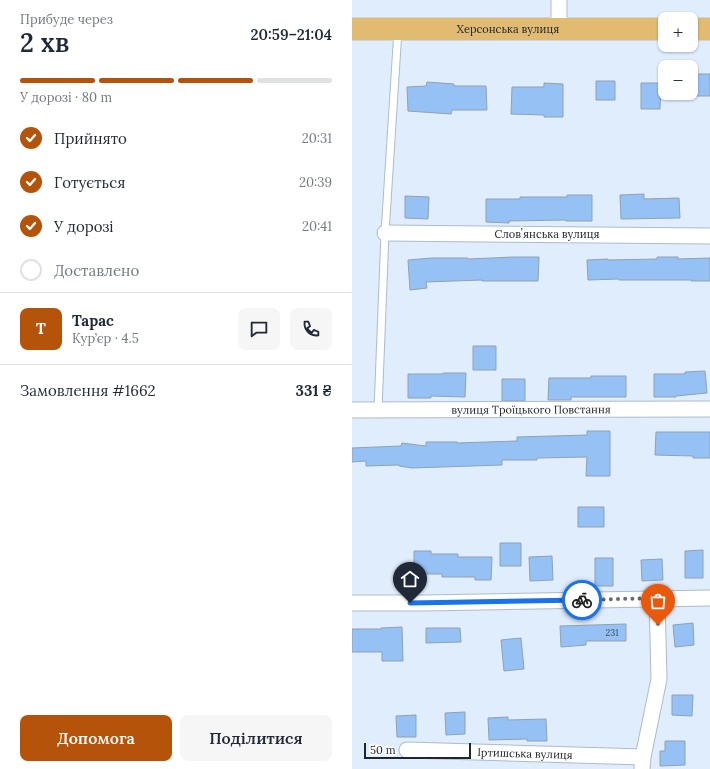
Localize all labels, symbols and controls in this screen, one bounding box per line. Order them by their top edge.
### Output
text: Прибуде через [20,11,113,28]
map controls [658,12,698,100]
button: + [658,12,698,52]
street label: Херсонська вулиця [457,22,559,36]
text: 20:59–21:04 [251,25,332,44]
text: 2 хв [20,26,69,59]
button: − [658,60,698,100]
text: У дорозі · 80 m [20,89,112,106]
icon: check [20,127,42,149]
text: Прийнято [54,129,127,148]
text: 20:31 [302,130,332,147]
icon: check [20,171,42,193]
text: Готується [54,173,125,192]
text: 20:39 [299,174,332,191]
icon: check [20,215,42,237]
text: У дорозі [54,217,114,236]
text: 20:41 [302,218,332,235]
street label: Словʼянська вулиця [495,227,599,241]
text: Доставлено [54,261,139,280]
button: chat [238,308,280,350]
button: phone [290,308,332,350]
text: Тарас [72,311,114,330]
text: Т [36,319,46,338]
text: Кур’єр · 4.5 [72,330,139,347]
text: Замовлення #1662 [20,381,156,400]
text: 331 ₴ [296,381,332,400]
street label: вулиця Троїцького Повстання [451,402,611,417]
pin [393,562,427,603]
icon: home [399,568,421,590]
courier [562,580,602,620]
pin [641,584,675,625]
icon: bike [571,589,593,611]
icon: bag [647,590,669,612]
house number: 231 [606,627,619,638]
button: Допомога [20,715,172,761]
button: Поділитися [180,715,332,761]
scale bar [364,741,471,760]
text: 50 m [370,743,396,757]
street label: Іртишська вулиця [477,745,573,762]

